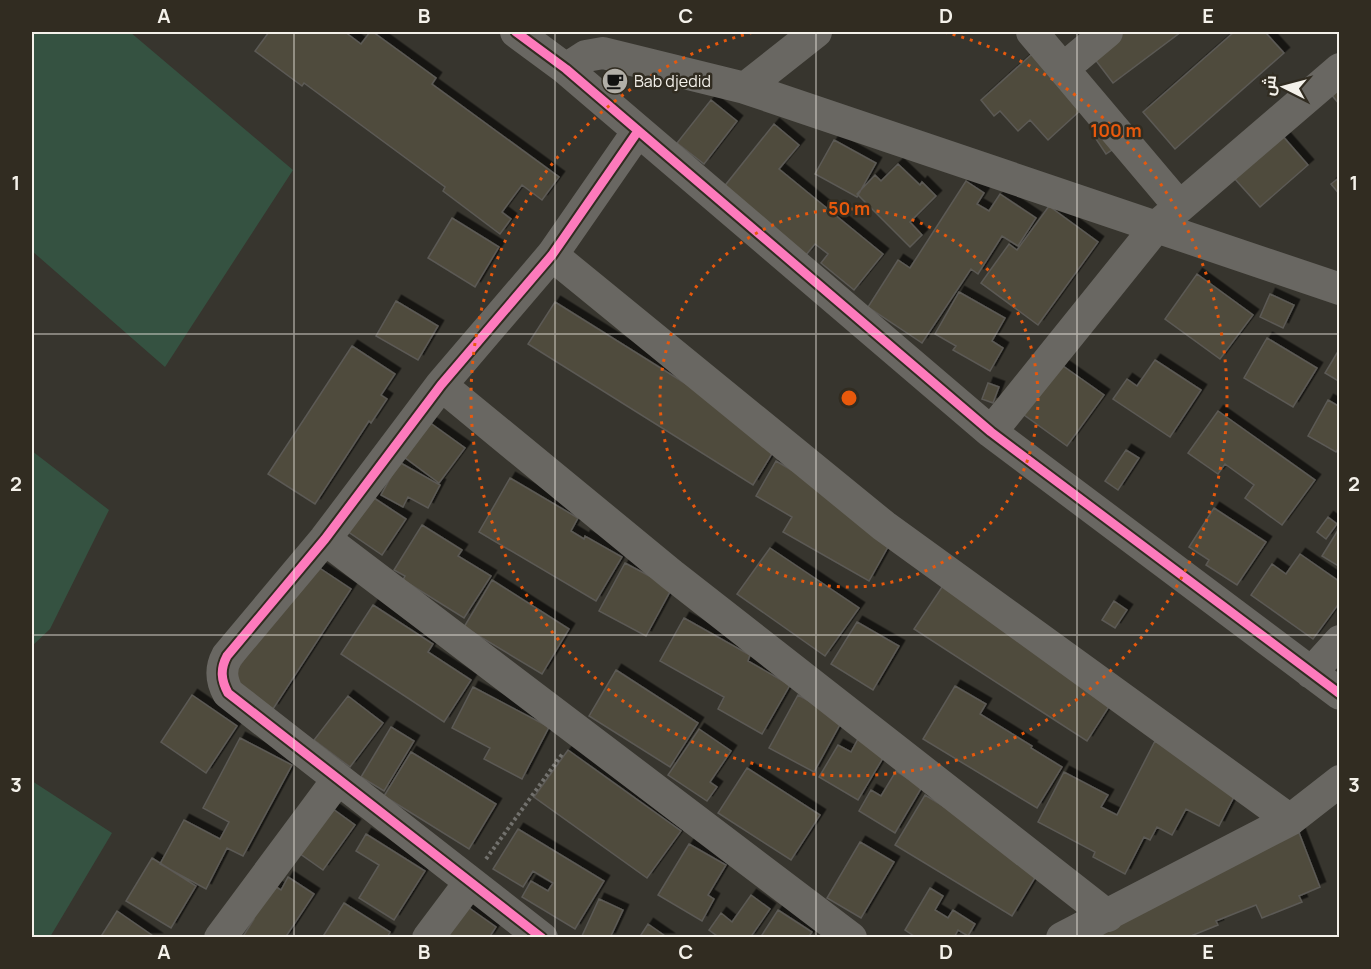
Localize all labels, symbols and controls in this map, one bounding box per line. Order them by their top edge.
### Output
text: A [157,2,171,29]
text: B [418,2,431,29]
text: C [679,2,693,29]
text: D [939,2,953,29]
text: E [1202,2,1214,29]
north arrow [1254,57,1314,117]
cafe icon: Bab djedid [600,66,630,96]
place label: Bab djedid [634,70,711,92]
text: ش [1257,74,1281,97]
text: 100 m [1090,118,1142,142]
text: 1 [12,169,20,196]
text: 1 [1350,169,1358,196]
text: 50 m [828,196,870,220]
centre of rings [839,388,859,408]
text: 2 [10,470,22,497]
text: 2 [1348,470,1360,497]
text: 3 [10,771,22,798]
text: 3 [1348,771,1360,798]
text: A [157,938,171,965]
text: B [418,938,431,965]
text: C [679,938,693,965]
text: D [939,938,953,965]
text: E [1202,938,1214,965]

